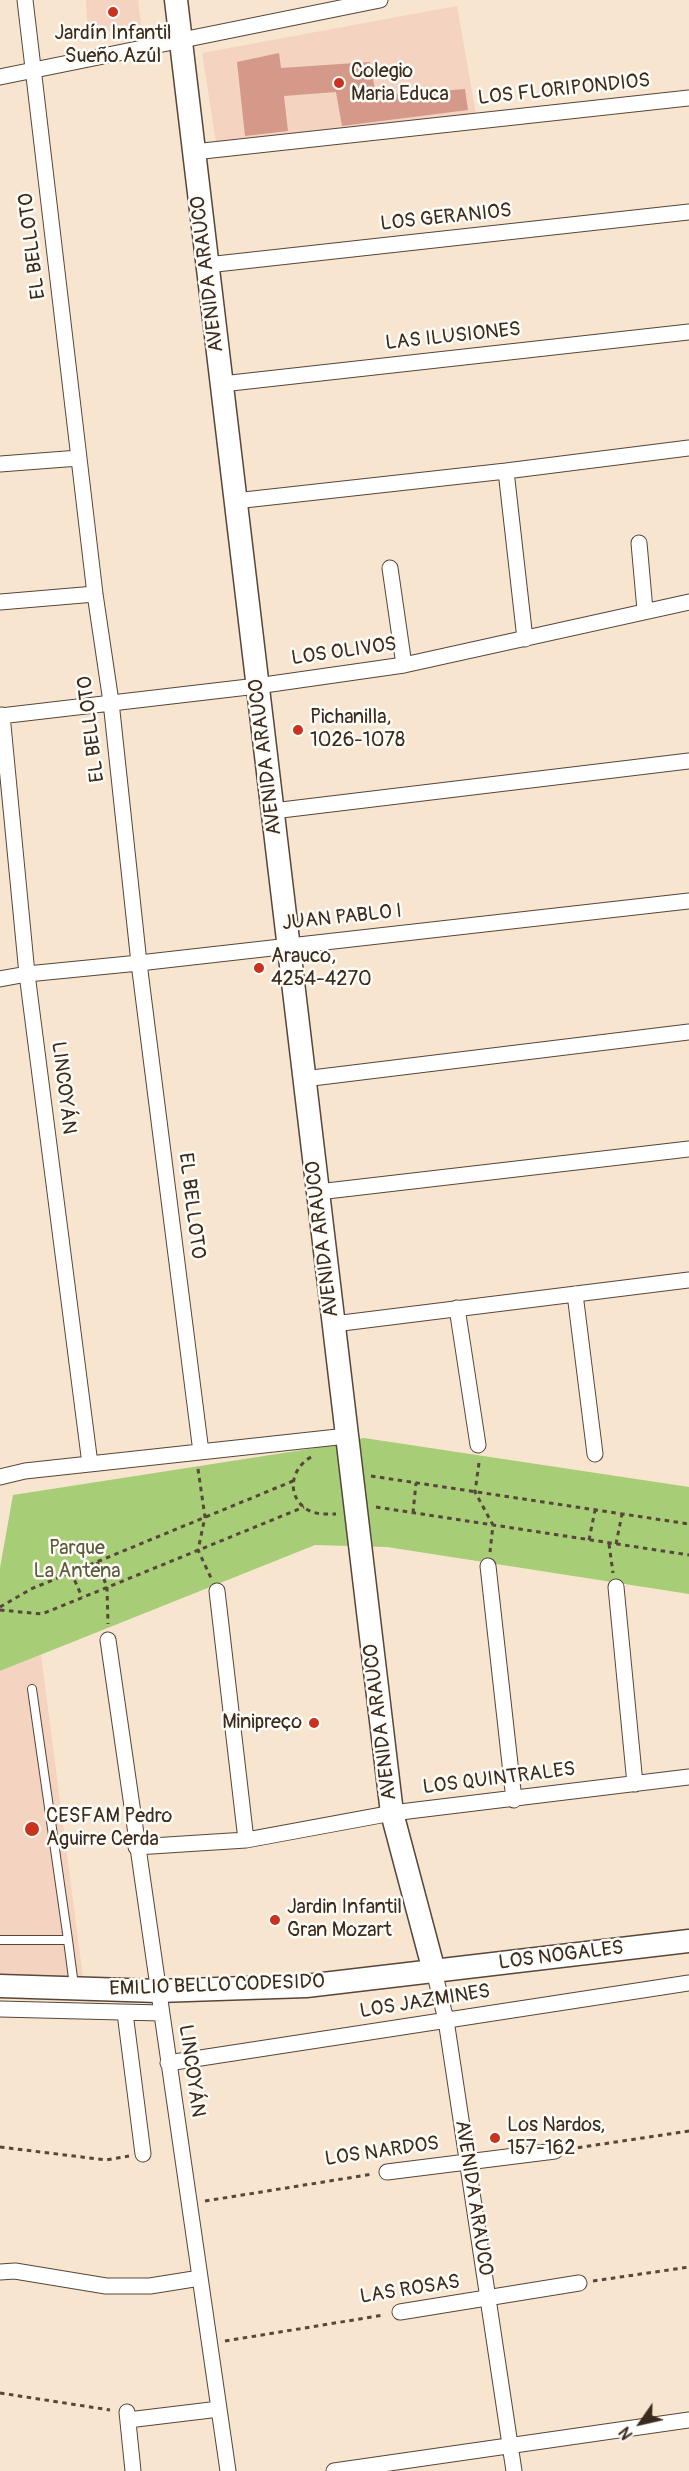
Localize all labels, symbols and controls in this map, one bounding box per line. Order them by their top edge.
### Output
marker: Jardín Infantil Sueño Azúl [106,5,120,19]
place label: Jardín Infantil Sueño Azúl [54,22,172,69]
place label: Colegio Maria Educa [351,60,449,107]
street label: LOS FLORIPONDIOS [477,69,651,111]
marker: Colegio Maria Educa [332,76,346,90]
street label: EL BELLOTO [15,192,51,300]
street label: AVENIDA ARAUCO [187,195,229,353]
street label: LOS GERANIOS [379,199,513,237]
street label: LAS ILUSIONES [384,318,522,356]
street label: LOS OLIVOS [290,633,398,671]
street label: EL BELLOTO [74,675,110,783]
street label: AVENIDA ARAUCO [245,678,287,836]
place label: Pichanilla, 1026-1078 [310,706,405,753]
marker: Pichanilla, 1026-1078 [291,723,305,737]
street label: JUAN PABLO I [281,900,403,936]
place label: Arauco, 4254-4270 [271,945,372,992]
marker: Arauco, 4254-4270 [252,961,266,975]
street label: LINCOYÁN [45,1040,81,1136]
street label: EL BELLOTO [173,1152,209,1260]
street label: AVENIDA ARAUCO [302,1160,344,1318]
park label: Parque La Antena [33,1537,121,1584]
street label: AVENIDA ARAUCO [360,1643,402,1801]
place label: Minipreço [222,1711,302,1735]
marker: Minipreço [307,1716,321,1730]
street label: LOS QUINTRALES [421,1758,577,1800]
place label: CESFAM Pedro Aguirre Cerda [46,1805,172,1852]
marker: CESFAM Pedro Aguirre Cerda [23,1820,41,1838]
place label: Jardin Infantil Gran Mozart [287,1896,402,1943]
marker: Jardin Infantil Gran Mozart [268,1913,282,1927]
street label: LOS NOGALES [497,1936,625,1976]
street label: EMILIO BELLO CODESIDO [109,1970,325,2002]
street label: LOS JAZMINES [358,1980,492,2024]
street label: LINCOYÁN [173,2023,209,2119]
place label: Los Nardos, 157-162 [507,2114,605,2161]
street label: AVENIDA ARAUCO [449,2118,497,2278]
marker: Los Nardos, 157-162 [488,2131,502,2145]
street label: LOS NARDOS [323,2132,441,2172]
street label: LAS ROSAS [358,2270,462,2310]
north arrow [611,2393,671,2453]
text: N [615,2423,637,2443]

